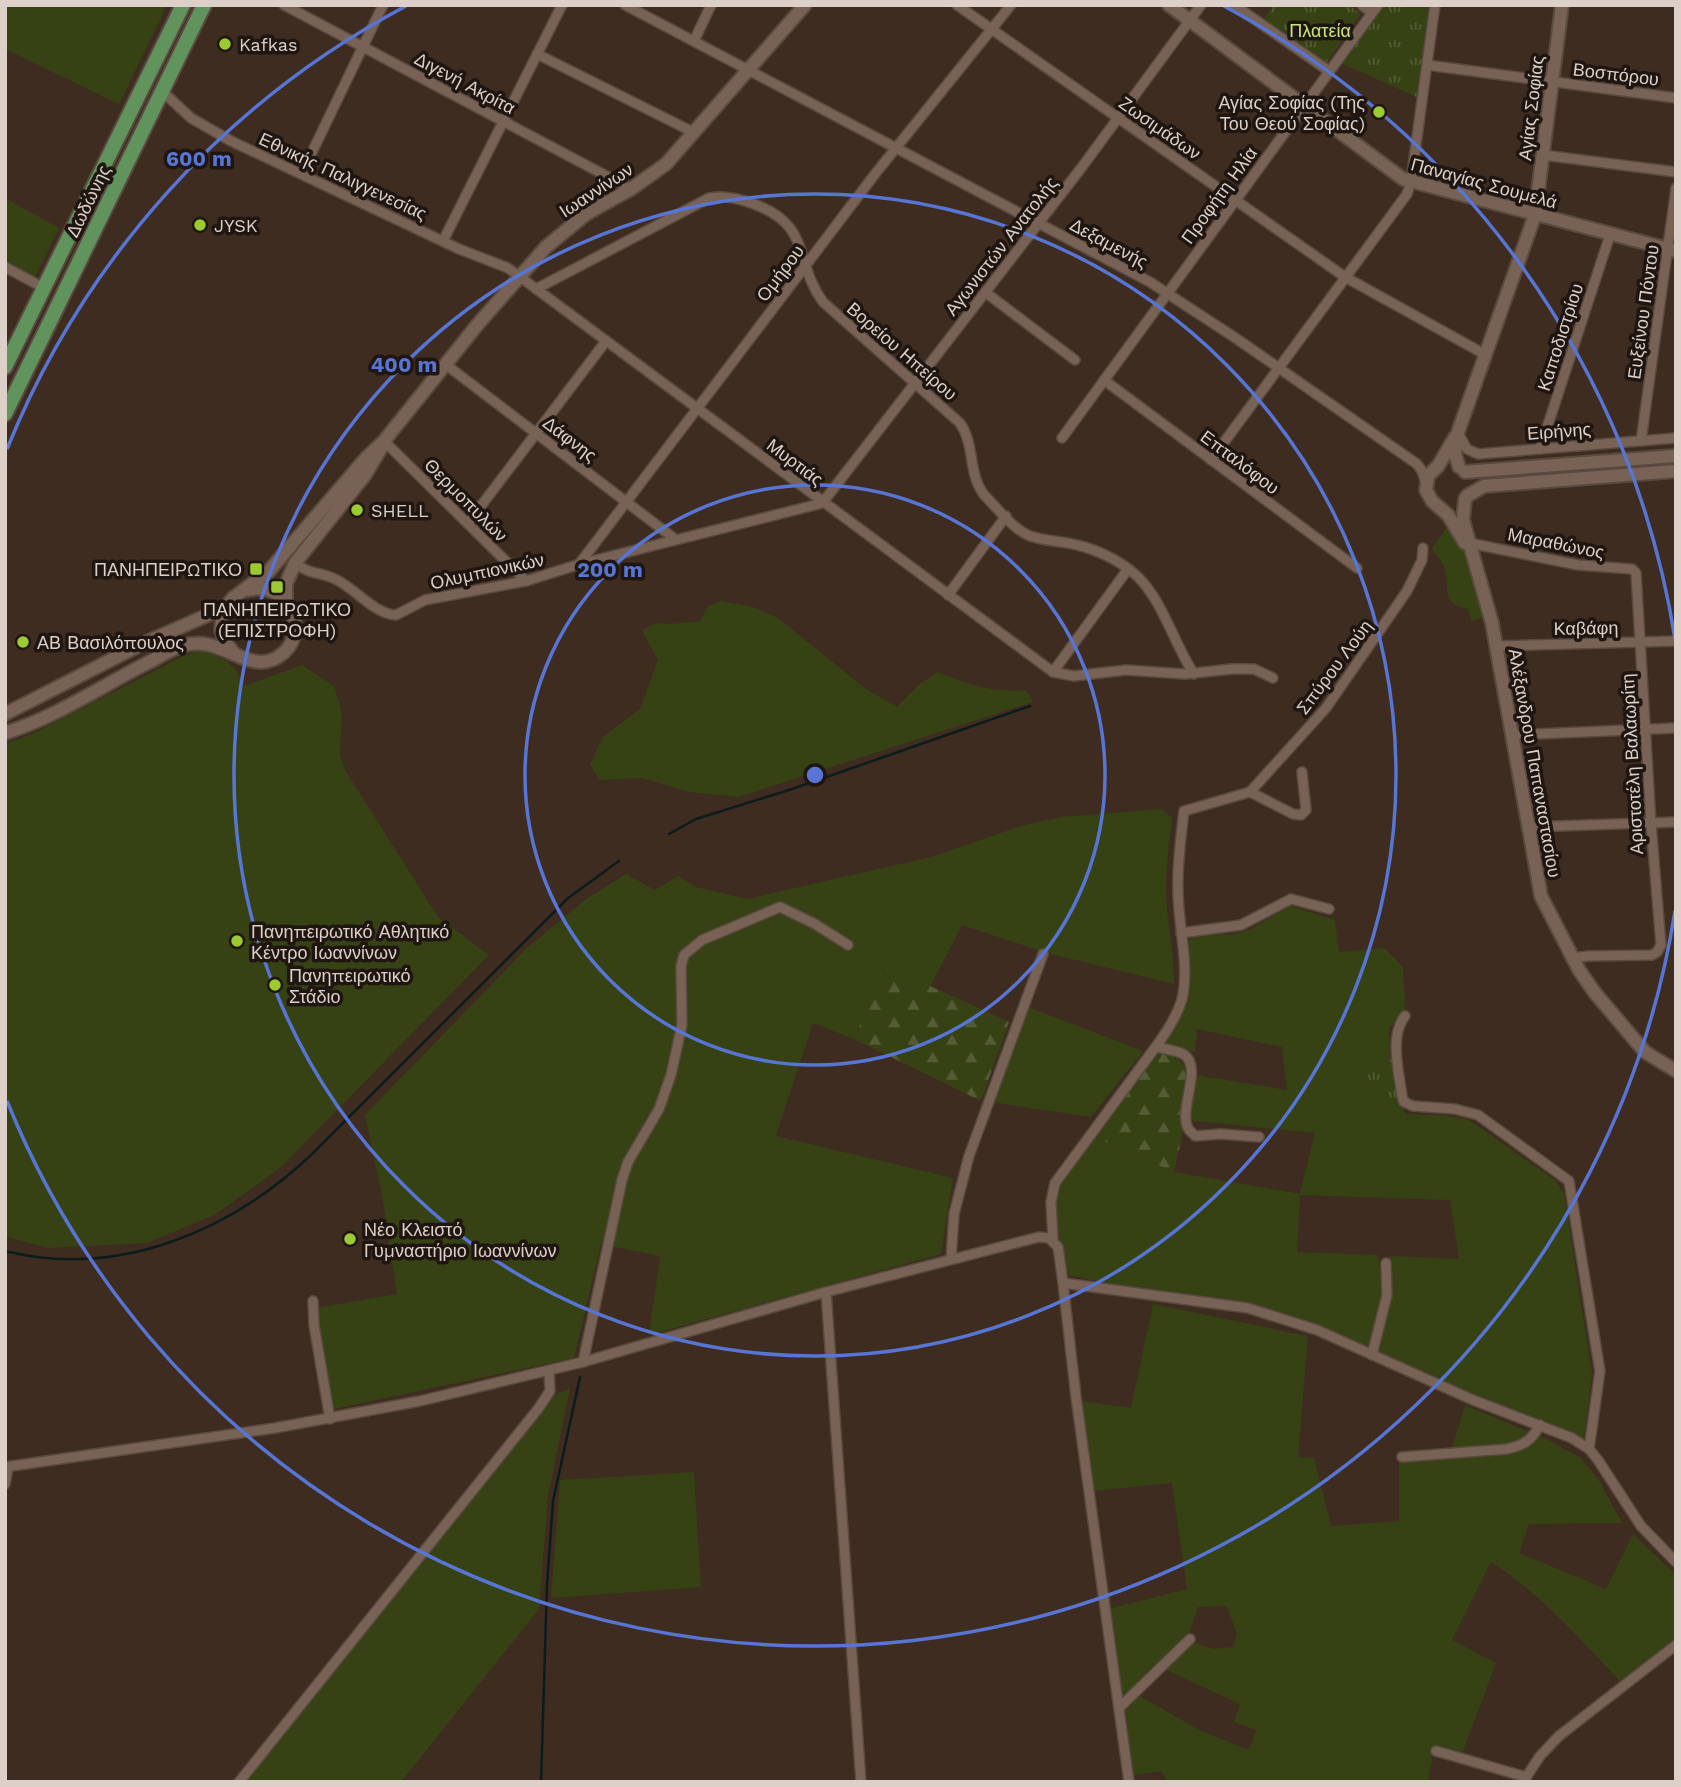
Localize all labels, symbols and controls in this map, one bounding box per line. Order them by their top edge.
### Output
park label: Πλατεία [1289,20,1351,41]
place label: Kafkas [239,34,297,55]
marker: Kafkas [217,36,233,52]
street label: Διγενή Ακρίτα [411,48,519,118]
street label: Αγίας Σοφίας [1514,54,1548,162]
street label: Βοσπόρου [1572,58,1660,90]
street label: Ζωσιμάδων [1115,92,1205,164]
place label: Αγίας Σοφίας (Της Του Θεού Σοφίας) [1218,92,1365,134]
marker: Αγίας Σοφίας (Της Του Θεού Σοφίας) [1371,104,1387,120]
street label: Εθνικής Παλιγγενεσίας [256,128,430,224]
street label: Προφήτη Ηλία [1177,142,1261,248]
text: 600 m [166,146,232,171]
street label: Παναγίας Σουμελά [1409,153,1559,213]
street label: Ιωαννίνων [555,158,637,222]
street label: Δωδώνης [62,161,115,241]
street label: Αγωνιστών Ανατολής [940,172,1062,320]
street label: Δεξαμενής [1067,214,1152,272]
place label: JYSK [214,215,258,236]
marker: JYSK [192,217,208,233]
street label: Ομήρου [752,241,808,305]
street label: Ευξείνου Πόντου [1623,243,1663,381]
street label: Καποδιστρίου [1533,281,1587,393]
street label: Βορείου Ηπείρου [843,298,961,404]
text: 400 m [371,352,437,377]
street label: Δάφνης [539,412,601,466]
street label: Ειρήνης [1526,418,1592,444]
street label: Επταλόφου [1197,426,1283,498]
street label: Μυρτιάς [763,434,828,490]
street label: Θερμοπυλών [420,454,512,546]
place label: SHELL [371,500,429,521]
marker: SHELL [349,502,365,518]
street label: Μαραθώνος [1506,523,1606,563]
street label: Ολυμπιονικών [428,549,546,593]
text: 200 m [577,557,643,582]
place label: ΠΑΝΗΠΕΙΡΩΤΙΚΟ [94,559,242,580]
marker: ΠΑΝΗΠΕΙΡΩΤΙΚΟ [248,561,264,577]
marker: ΠΑΝΗΠΕΙΡΩΤΙΚΟ (ΕΠΙΣΤΡΟΦΗ) [269,579,285,595]
place label: ΠΑΝΗΠΕΙΡΩΤΙΚΟ (ΕΠΙΣΤΡΟΦΗ) [203,599,351,641]
street label: Σπύρου Λούη [1292,616,1376,718]
street label: Καβάφη [1554,617,1618,639]
place label: ΑΒ Βασιλόπουλος [37,632,184,653]
marker: ΑΒ Βασιλόπουλος [15,634,31,650]
street label: Αλέξανδρου Παπαναστασίου [1505,647,1565,879]
street label: Αριστοτέλη Βαλαωρίτη [1617,673,1647,855]
centre of rings [803,763,827,787]
place label: Πανηπειρωτικό Αθλητικό Κέντρο Ιωαννίνων [251,921,449,963]
marker: Πανηπειρωτικό Αθλητικό Κέντρο Ιωαννίνων [229,933,245,949]
place label: Πανηπειρωτικό Στάδιο [289,965,411,1007]
marker: Πανηπειρωτικό Στάδιο [267,977,283,993]
place label: Νέο Κλειστό Γυμναστήριο Ιωαννίνων [364,1219,557,1261]
marker: Νέο Κλειστό Γυμναστήριο Ιωαννίνων [342,1231,358,1247]

